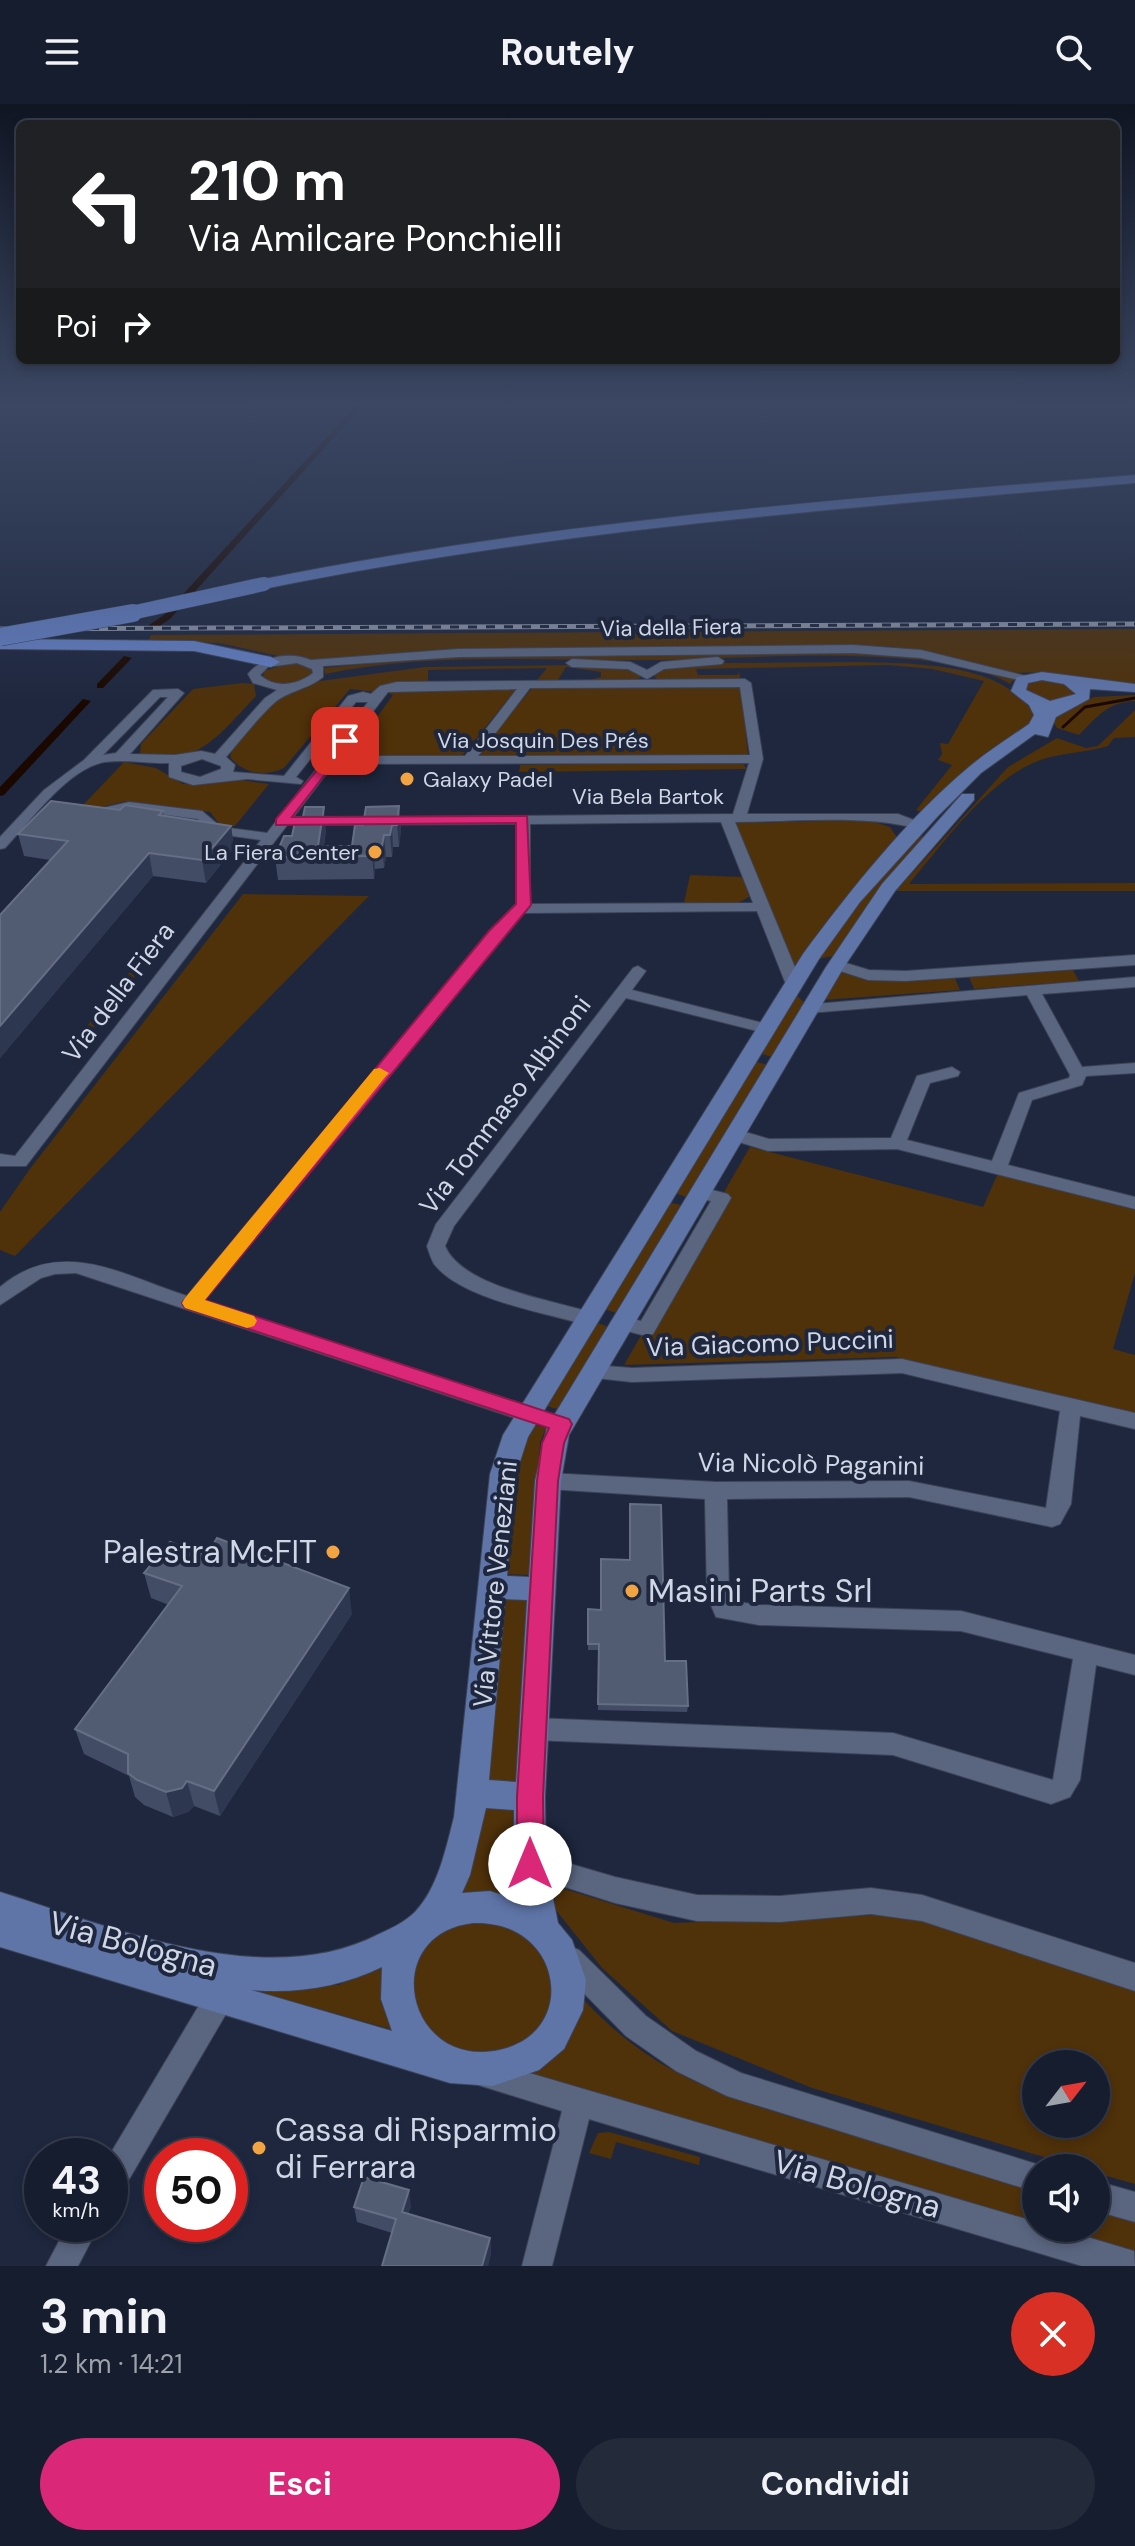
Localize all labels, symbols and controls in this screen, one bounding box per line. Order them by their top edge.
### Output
text: Routely [501,29,634,76]
icon: menu [40,30,84,74]
icon: search [1051,30,1095,74]
text: 210 m [188,144,346,217]
icon: left [56,152,160,256]
text: Via Amilcare Ponchielli [188,215,562,262]
icon: right [114,304,158,348]
text: Poi [56,307,98,346]
street label: Via della Fiera [600,612,742,643]
pin [311,707,379,775]
icon: arrive [323,719,367,763]
street label: Via Josquin Des Prés [437,726,649,755]
place label: Galaxy Padel [423,765,553,794]
marker: Galaxy Padel [398,770,416,788]
street label: Via Bela Bartok [572,782,724,811]
place label: La Fiera Center [204,838,359,867]
marker: La Fiera Center [366,843,384,861]
street label: Via della Fiera [54,915,182,1069]
street label: Via Tommaso Albinoni [412,989,598,1221]
street label: Via Giacomo Puccini [646,1322,894,1364]
street label: Via Nicolò Paganini [697,1445,925,1483]
street label: Via Vittore Veneziani [465,1459,525,1709]
place label: Palestra McFIT [103,1531,317,1573]
marker: Palestra McFIT [324,1543,342,1561]
place label: Masini Parts Srl [648,1570,872,1612]
marker: Masini Parts Srl [623,1582,641,1600]
position arrow [488,1822,572,1906]
street label: Via Bologna [44,1901,222,1987]
north arrow [1022,2050,1110,2138]
map controls [1022,2050,1110,2242]
place label: Cassa di Risparmio di Ferrara [275,2109,557,2188]
speed limit sign: 50 [144,2138,248,2242]
marker: Cassa di Risparmio di Ferrara [250,2139,268,2157]
street label: Via Bologna [768,2140,946,2228]
text: 43 [51,2154,101,2206]
button: sound [1022,2154,1110,2242]
text: km/h [52,2197,100,2223]
text: 3 min [40,2285,168,2348]
button: close [1011,2292,1095,2376]
text: 1.2 km · 14:21 [40,2347,183,2381]
button: Esci [40,2438,560,2530]
button: Condividi [576,2438,1095,2530]

